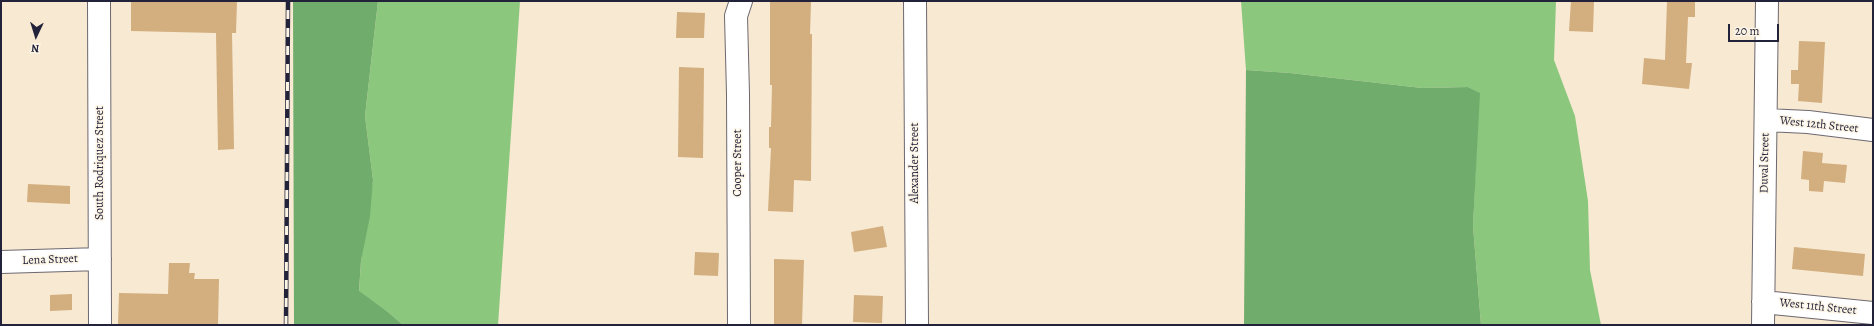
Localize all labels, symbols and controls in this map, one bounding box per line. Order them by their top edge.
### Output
north arrow [16,16,56,56]
scale bar [1730,16,1781,42]
text: 20 m [1735,23,1759,39]
text: N [31,41,40,56]
street label: South Rodriquez Street [93,106,107,220]
street label: West 12th Street [1779,114,1859,136]
street label: Alexander Street [908,123,922,203]
street label: Cooper Street [731,129,745,197]
street label: Duval Street [1757,133,1773,193]
street label: Lena Street [22,252,78,268]
street label: West 11th Street [1779,296,1857,318]

